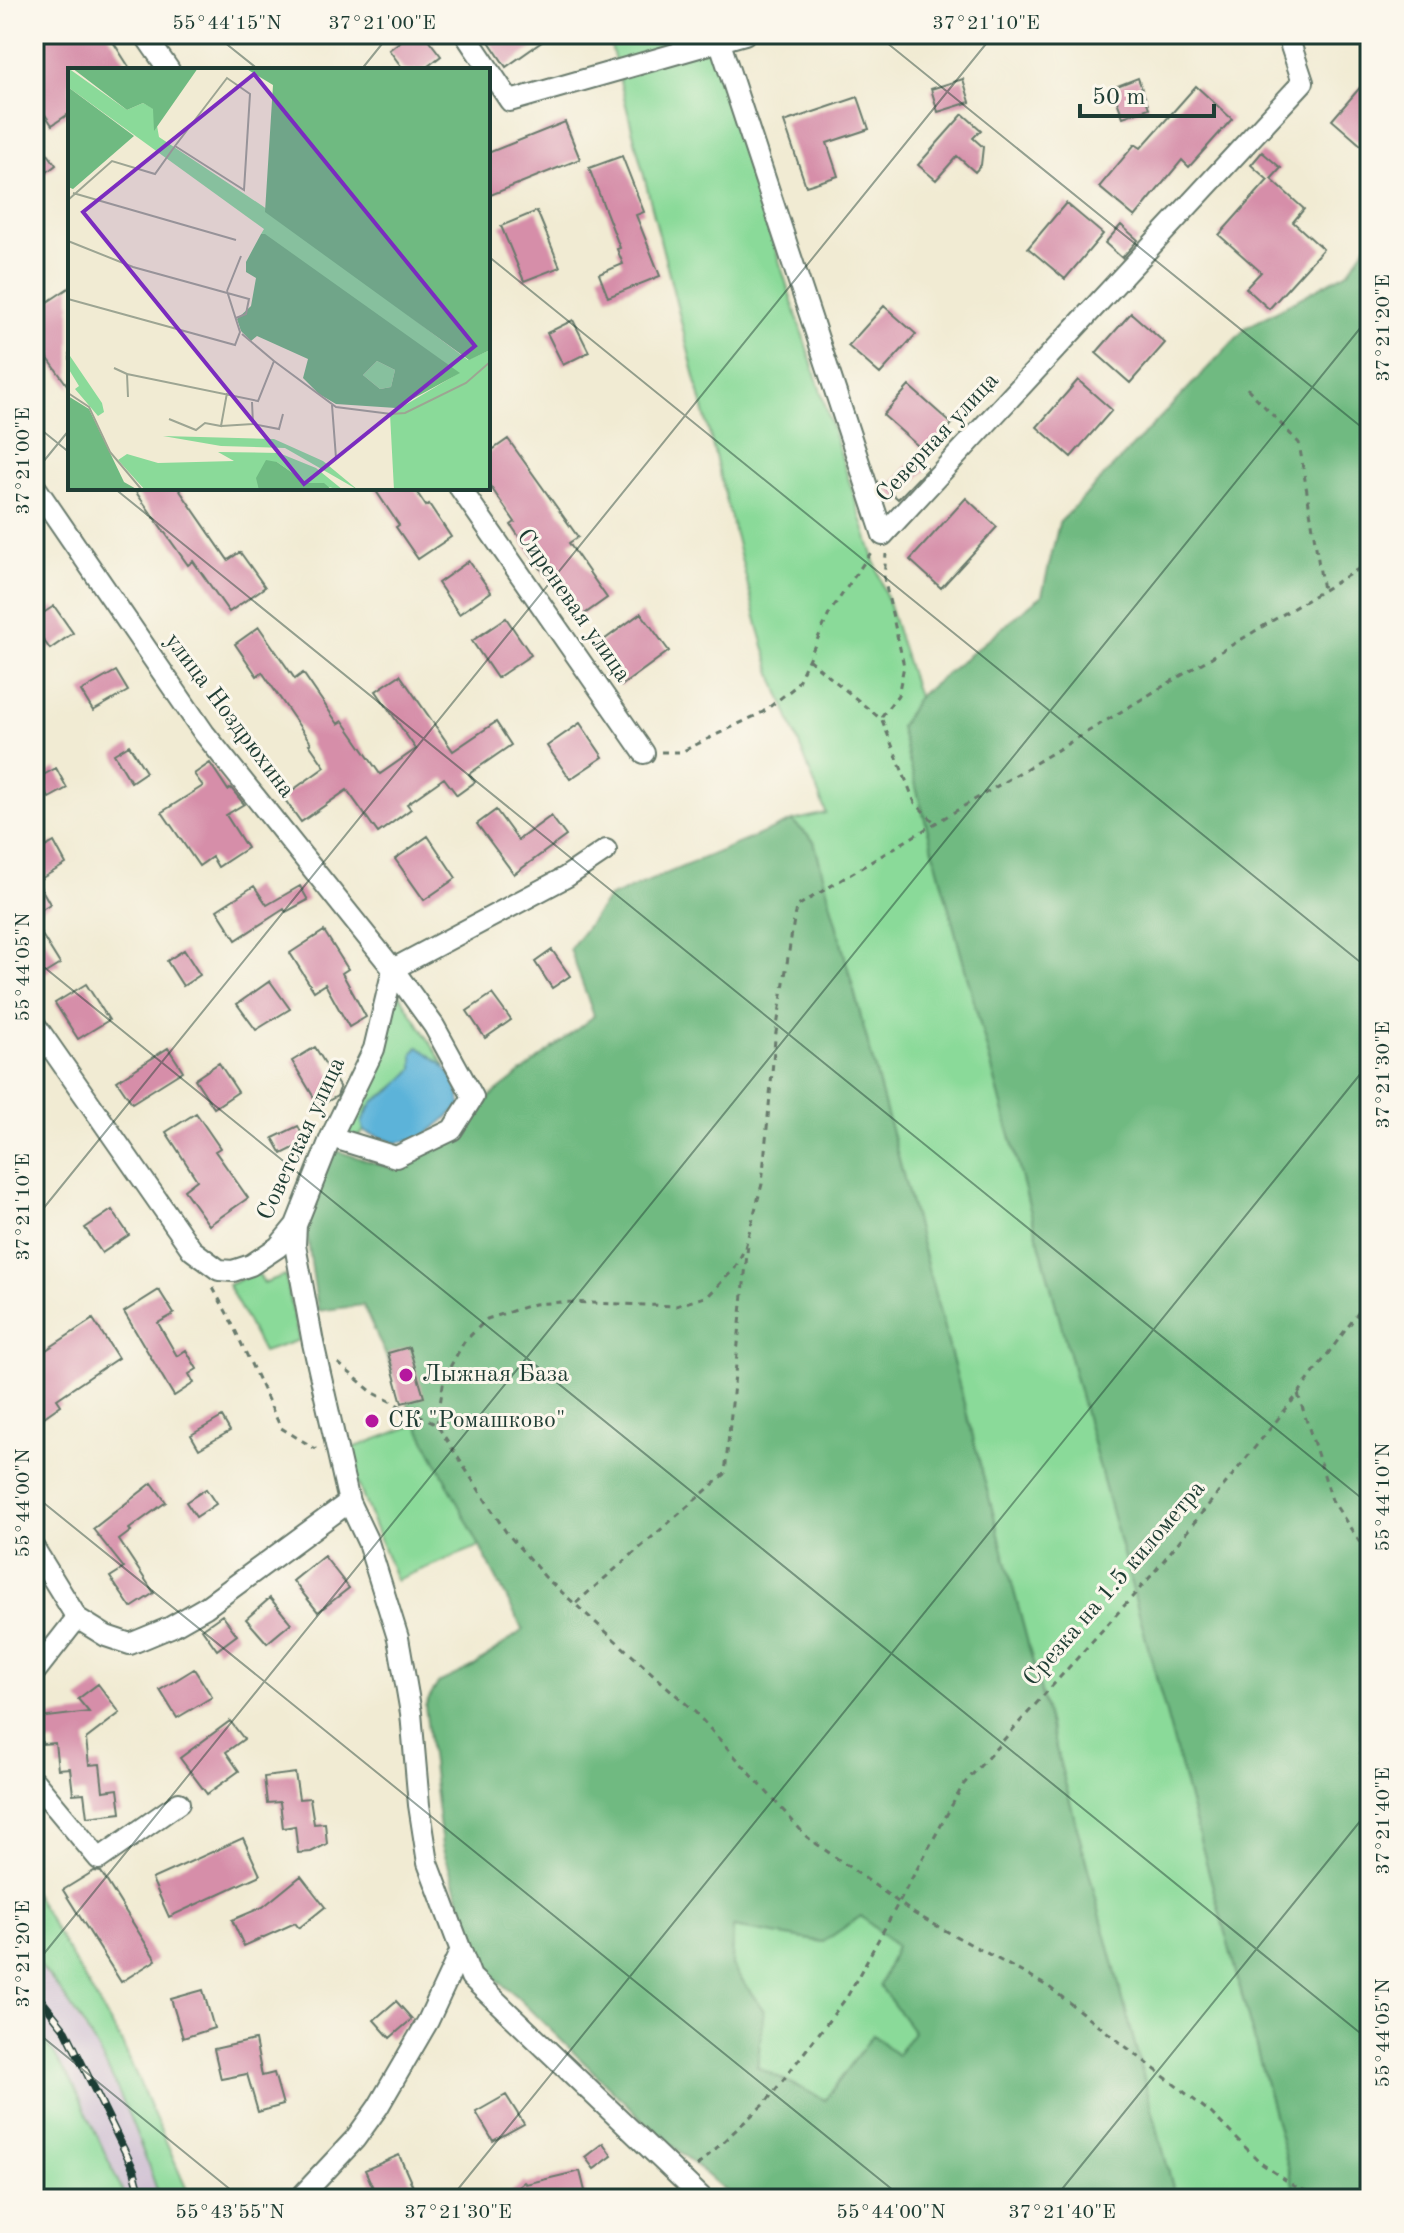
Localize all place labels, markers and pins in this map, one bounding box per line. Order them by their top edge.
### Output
place label: Лыжная База [422,1363,569,1387]
marker: Лыжная База [397,1366,415,1384]
place label: СК "Ромашково" [388,1409,565,1433]
marker: СК "Ромашково" [363,1412,381,1430]

